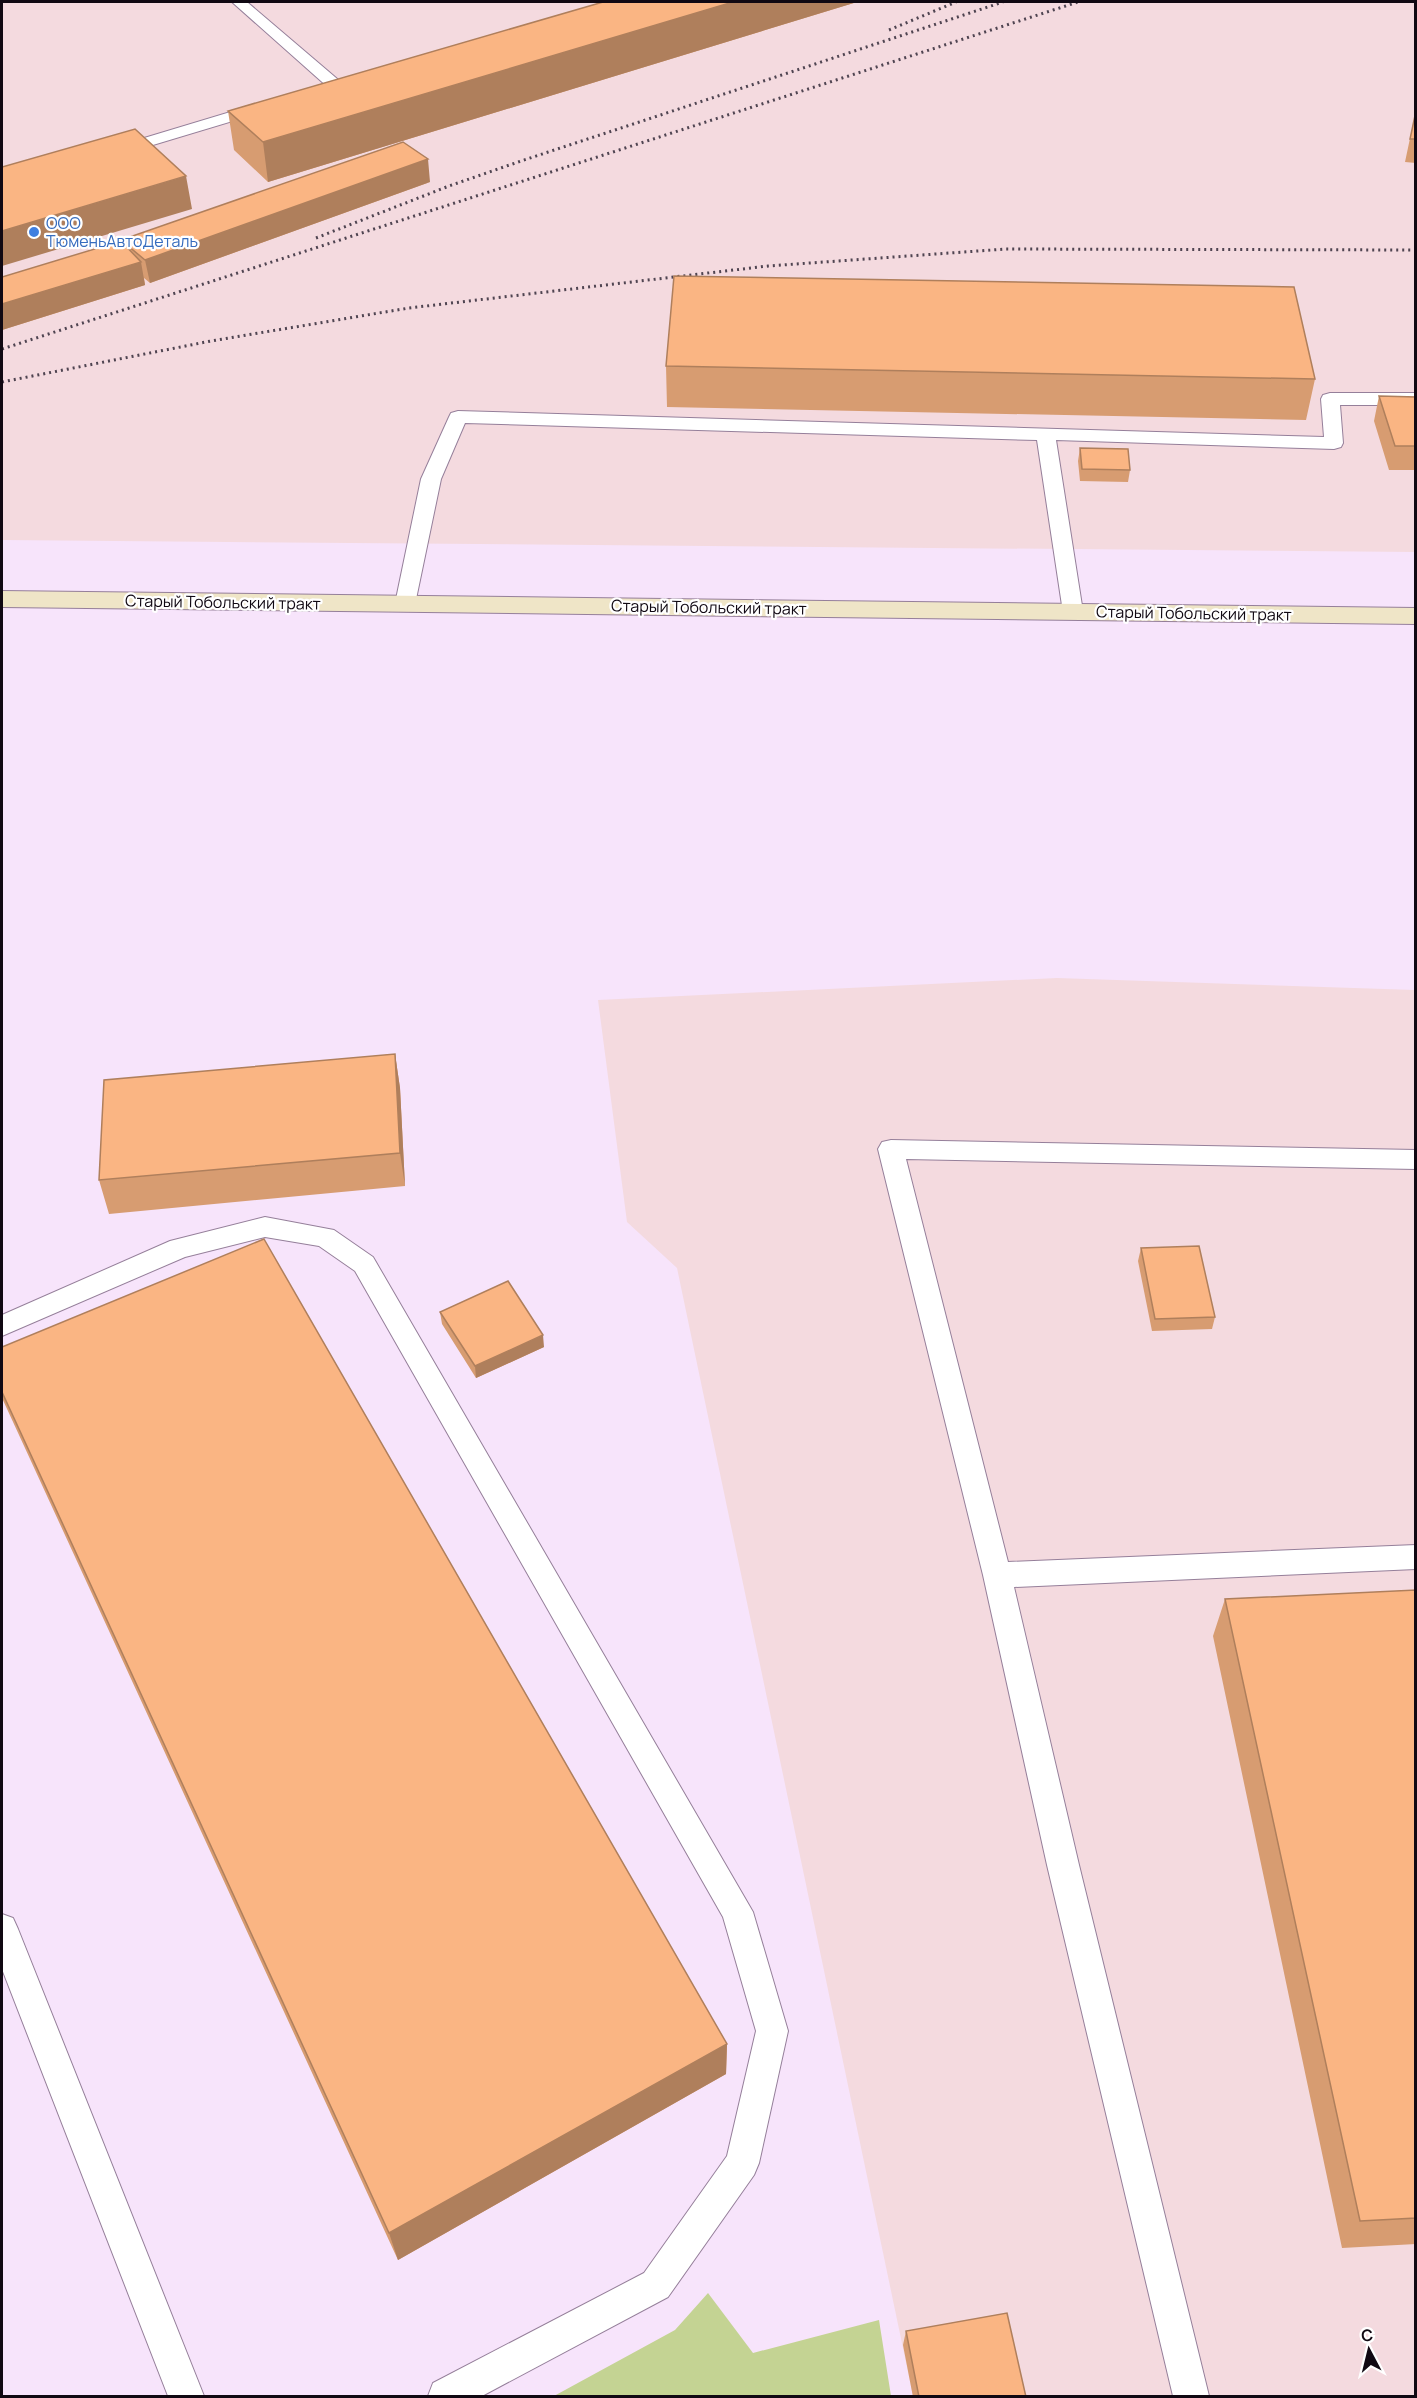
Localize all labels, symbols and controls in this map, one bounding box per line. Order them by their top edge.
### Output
place label: ООО ТюменьАвтоДеталь [46,212,198,252]
marker: ООО ТюменьАвтоДеталь [27,225,41,239]
street label: Старый Тобольский тракт [125,589,321,615]
street label: Старый Тобольский тракт [611,594,807,620]
street label: Старый Тобольский тракт [1096,600,1292,626]
north arrow [1339,2320,1399,2380]
text: С [1360,2323,1375,2347]

